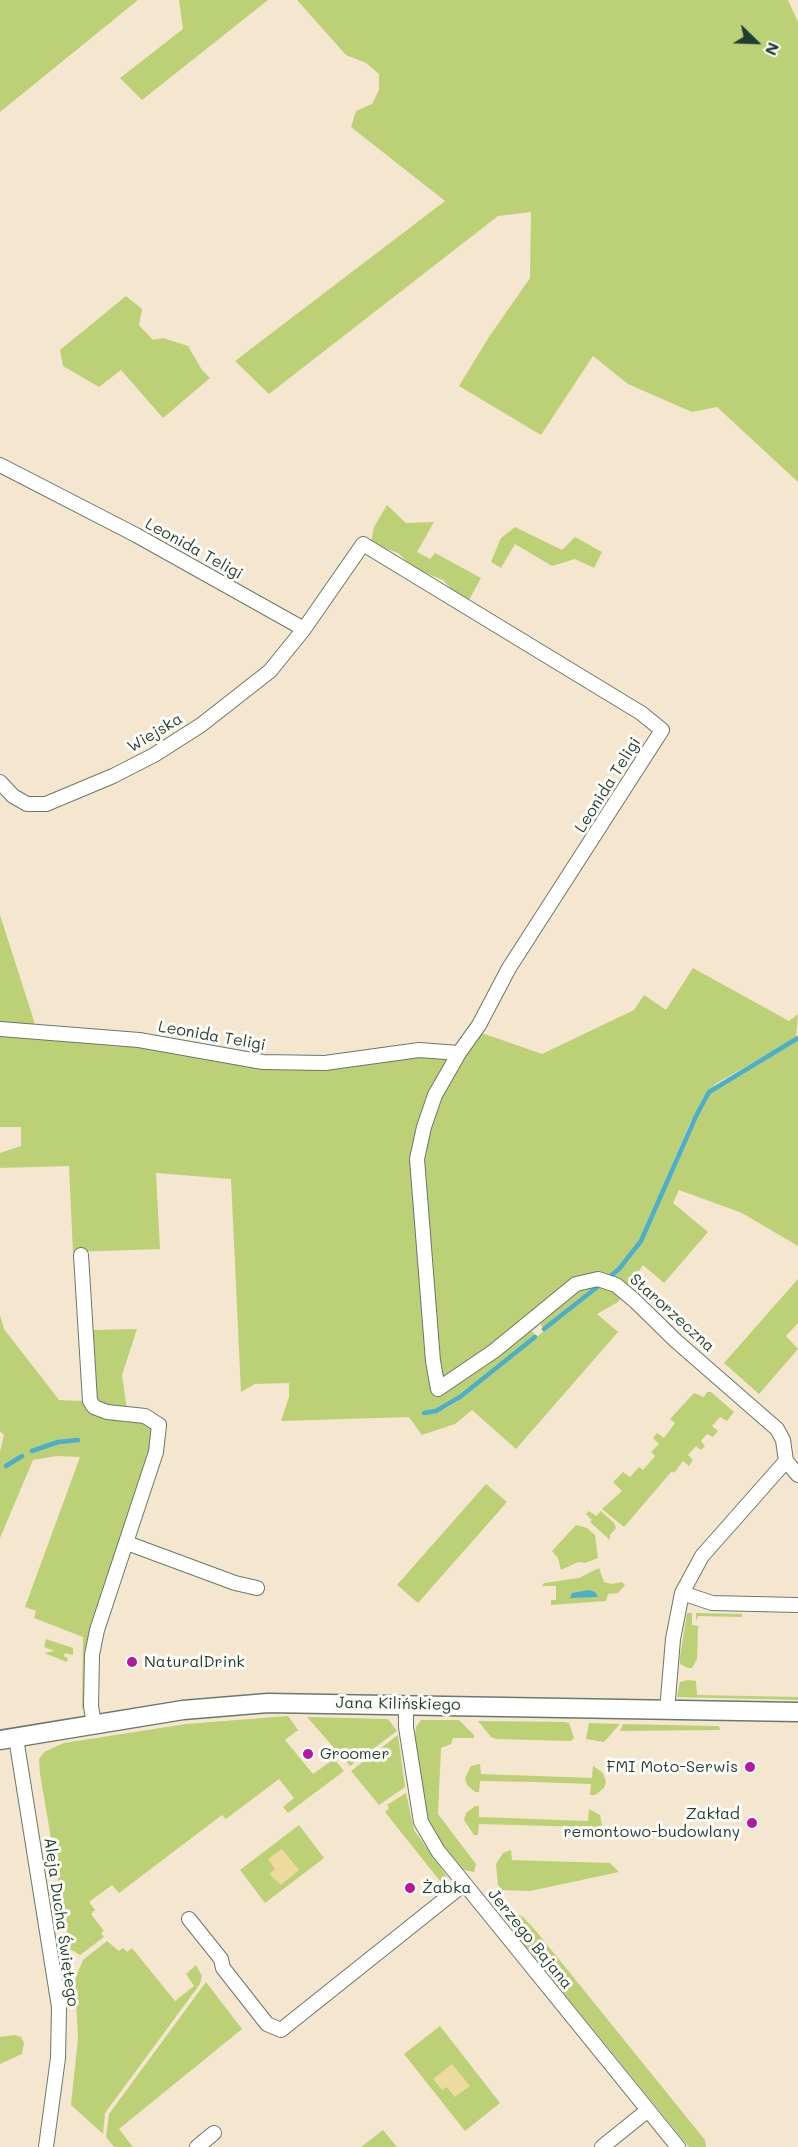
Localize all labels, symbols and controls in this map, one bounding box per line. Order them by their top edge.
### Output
north arrow [726,12,786,72]
text: N [761,40,785,59]
street label: Leonida Teligi [142,514,246,584]
street label: Wiejska [124,709,186,757]
street label: Leonida Teligi [571,734,645,836]
street label: Leonida Teligi [157,1017,267,1055]
street label: Starorzeczna [626,1270,718,1356]
place label: NaturalDrink [144,1652,245,1672]
marker: NaturalDrink [125,1655,139,1669]
street label: Jana Kilińskiego [335,1693,461,1715]
place label: Groomer [320,1744,390,1764]
marker: Groomer [301,1747,315,1761]
place label: FMI Moto-Serwis [607,1757,738,1777]
marker: FMI Moto-Serwis [743,1760,757,1774]
place label: Zakład remontowo-budowlany [564,1804,740,1842]
marker: Zakład remontowo-budowlany [745,1816,759,1830]
street label: Aleja Ducha Świętego [40,1836,82,2008]
place label: Żabka [422,1878,471,1898]
marker: Żabka [403,1881,417,1895]
street label: Jerzego Bajana [484,1885,576,1993]

